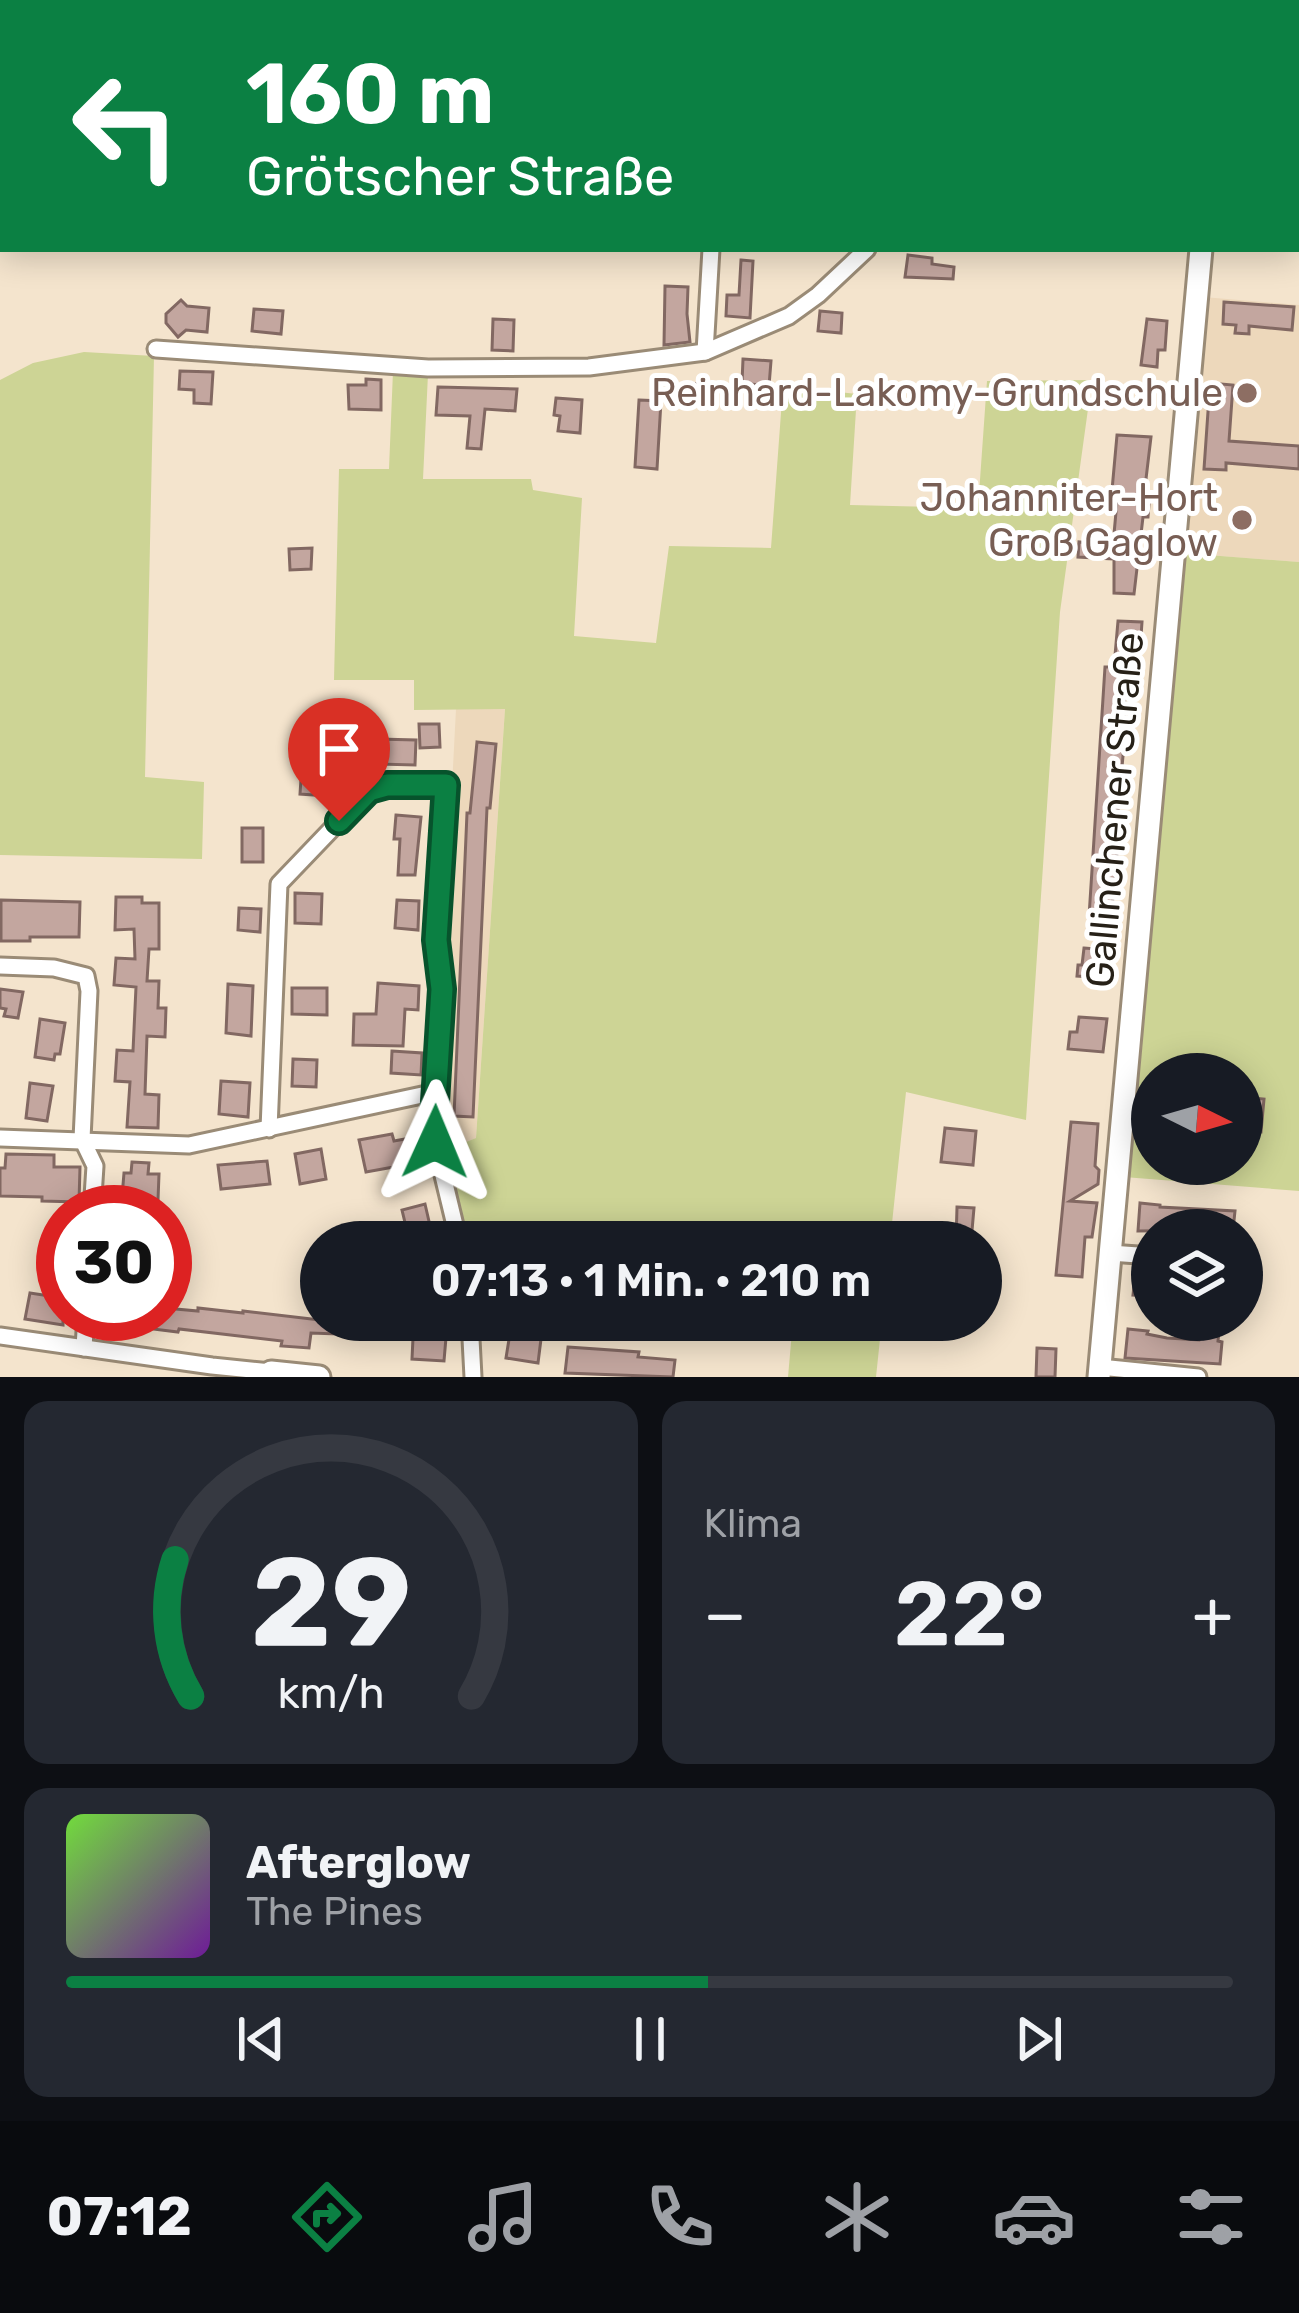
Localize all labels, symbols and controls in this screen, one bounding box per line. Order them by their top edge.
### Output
text: 160 m [246,44,494,144]
icon: left [48,48,204,204]
text: Grötscher Straße [246,145,674,209]
place label: Reinhard-Lakomy-Grundschule [651,370,1223,416]
marker: Reinhard-Lakomy-Grundschule [1234,380,1260,406]
place label: Johanniter-Hort Groß Gaglow [920,475,1218,566]
marker: Johanniter-Hort Groß Gaglow [1229,507,1255,533]
street label: Gallinchener Straße [1077,630,1153,990]
pin [288,698,390,821]
icon: arrive [306,716,372,782]
north arrow [1131,1053,1263,1185]
map controls [1131,1053,1263,1341]
position arrow [372,1079,498,1205]
speed limit sign: 30 [36,1185,192,1341]
button: layers [1131,1209,1263,1341]
text: 07:13 · 1 Min. · 210 m [431,1254,871,1307]
text: Klima [704,1501,802,1547]
text: 29 [250,1528,411,1676]
text: 22° [894,1561,1044,1668]
text: − [704,1575,746,1654]
text: + [1192,1575,1233,1654]
text: km/h [277,1667,384,1718]
text: Afterglow [246,1836,471,1889]
text: The Pines [246,1889,423,1935]
icon: previous [228,2006,294,2072]
icon: pause [617,2006,683,2072]
icon: next [1006,2006,1072,2072]
icon: directions [285,2175,369,2259]
icon: music [461,2175,545,2259]
icon: phone [638,2175,722,2259]
icon: climate [815,2175,899,2259]
icon: car [992,2175,1076,2259]
icon: filters [1169,2175,1253,2259]
text: 07:12 [46,2185,192,2249]

